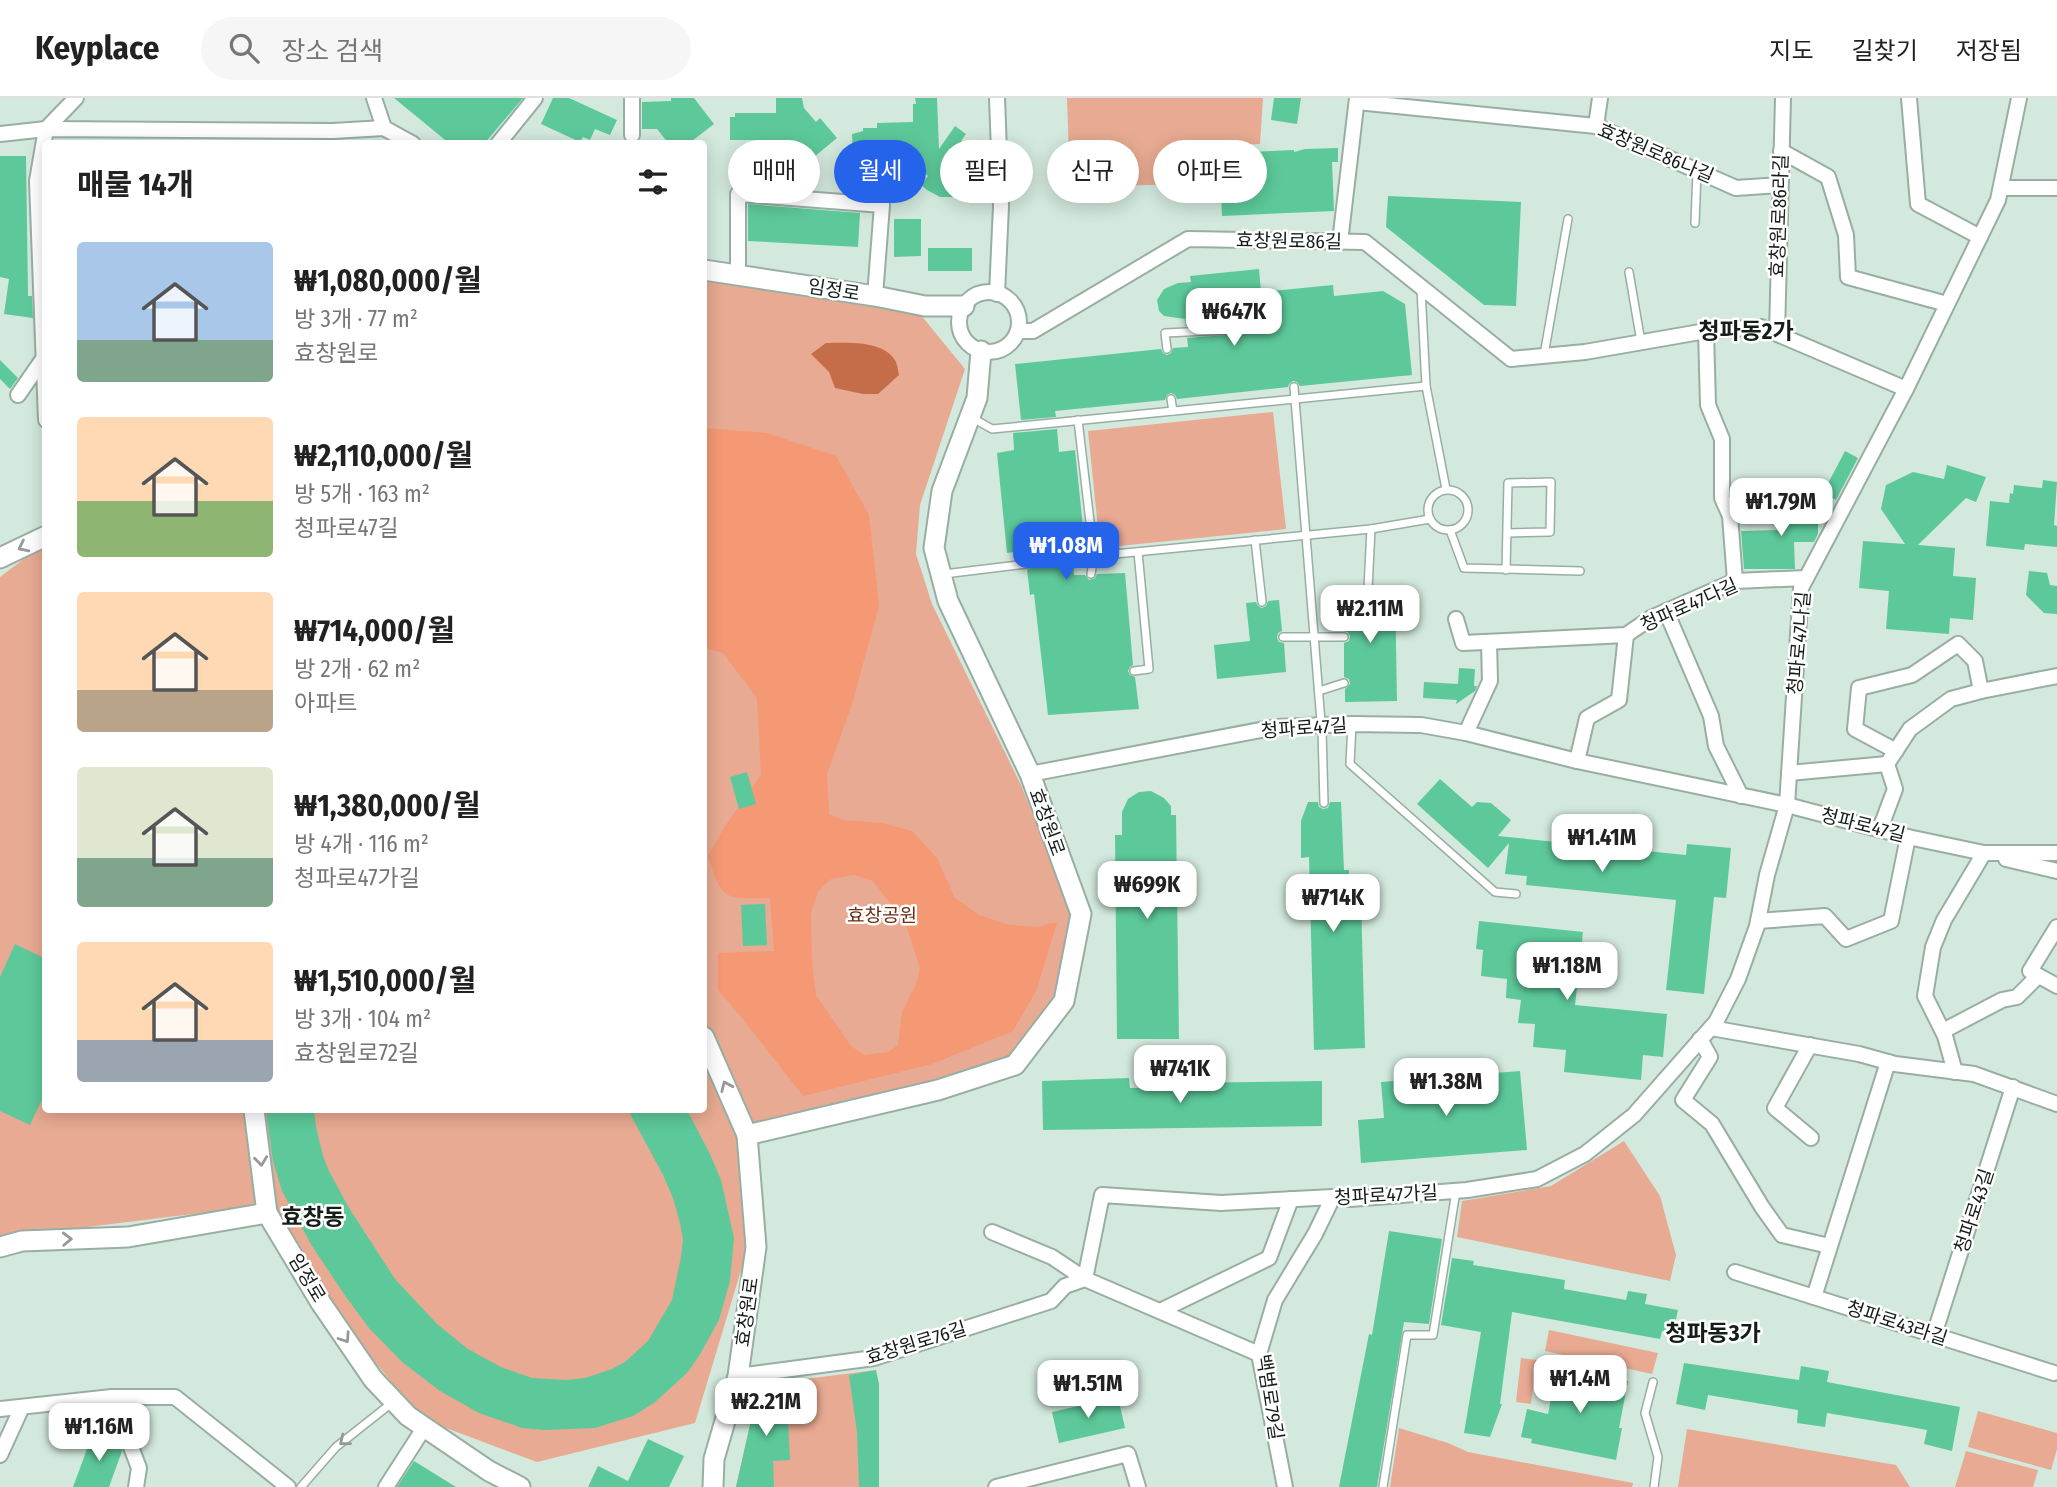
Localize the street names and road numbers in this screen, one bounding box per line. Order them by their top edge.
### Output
street label: 효창원로86나길 [1595,118,1717,188]
street label: 효창원로86라길 [1765,154,1793,278]
street label: 효창원로86길 [1236,229,1342,253]
street label: 임정로 [806,275,862,305]
street label: 청파로47다길 [1637,573,1741,637]
street label: 청파로47나길 [1783,590,1815,696]
street label: 청파로47길 [1260,714,1348,742]
street label: 효창원로 [1024,785,1070,859]
street label: 청파로47길 [1818,803,1908,847]
street label: 청파로43길 [1950,1166,1998,1256]
street label: 청파로47가길 [1334,1181,1438,1209]
street label: 임정로 [284,1250,330,1306]
street label: 효창원로 [731,1276,763,1348]
street label: 청파로43라길 [1844,1296,1950,1350]
street label: 효창원로76길 [863,1317,969,1369]
street label: 백범로79길 [1252,1352,1288,1442]

